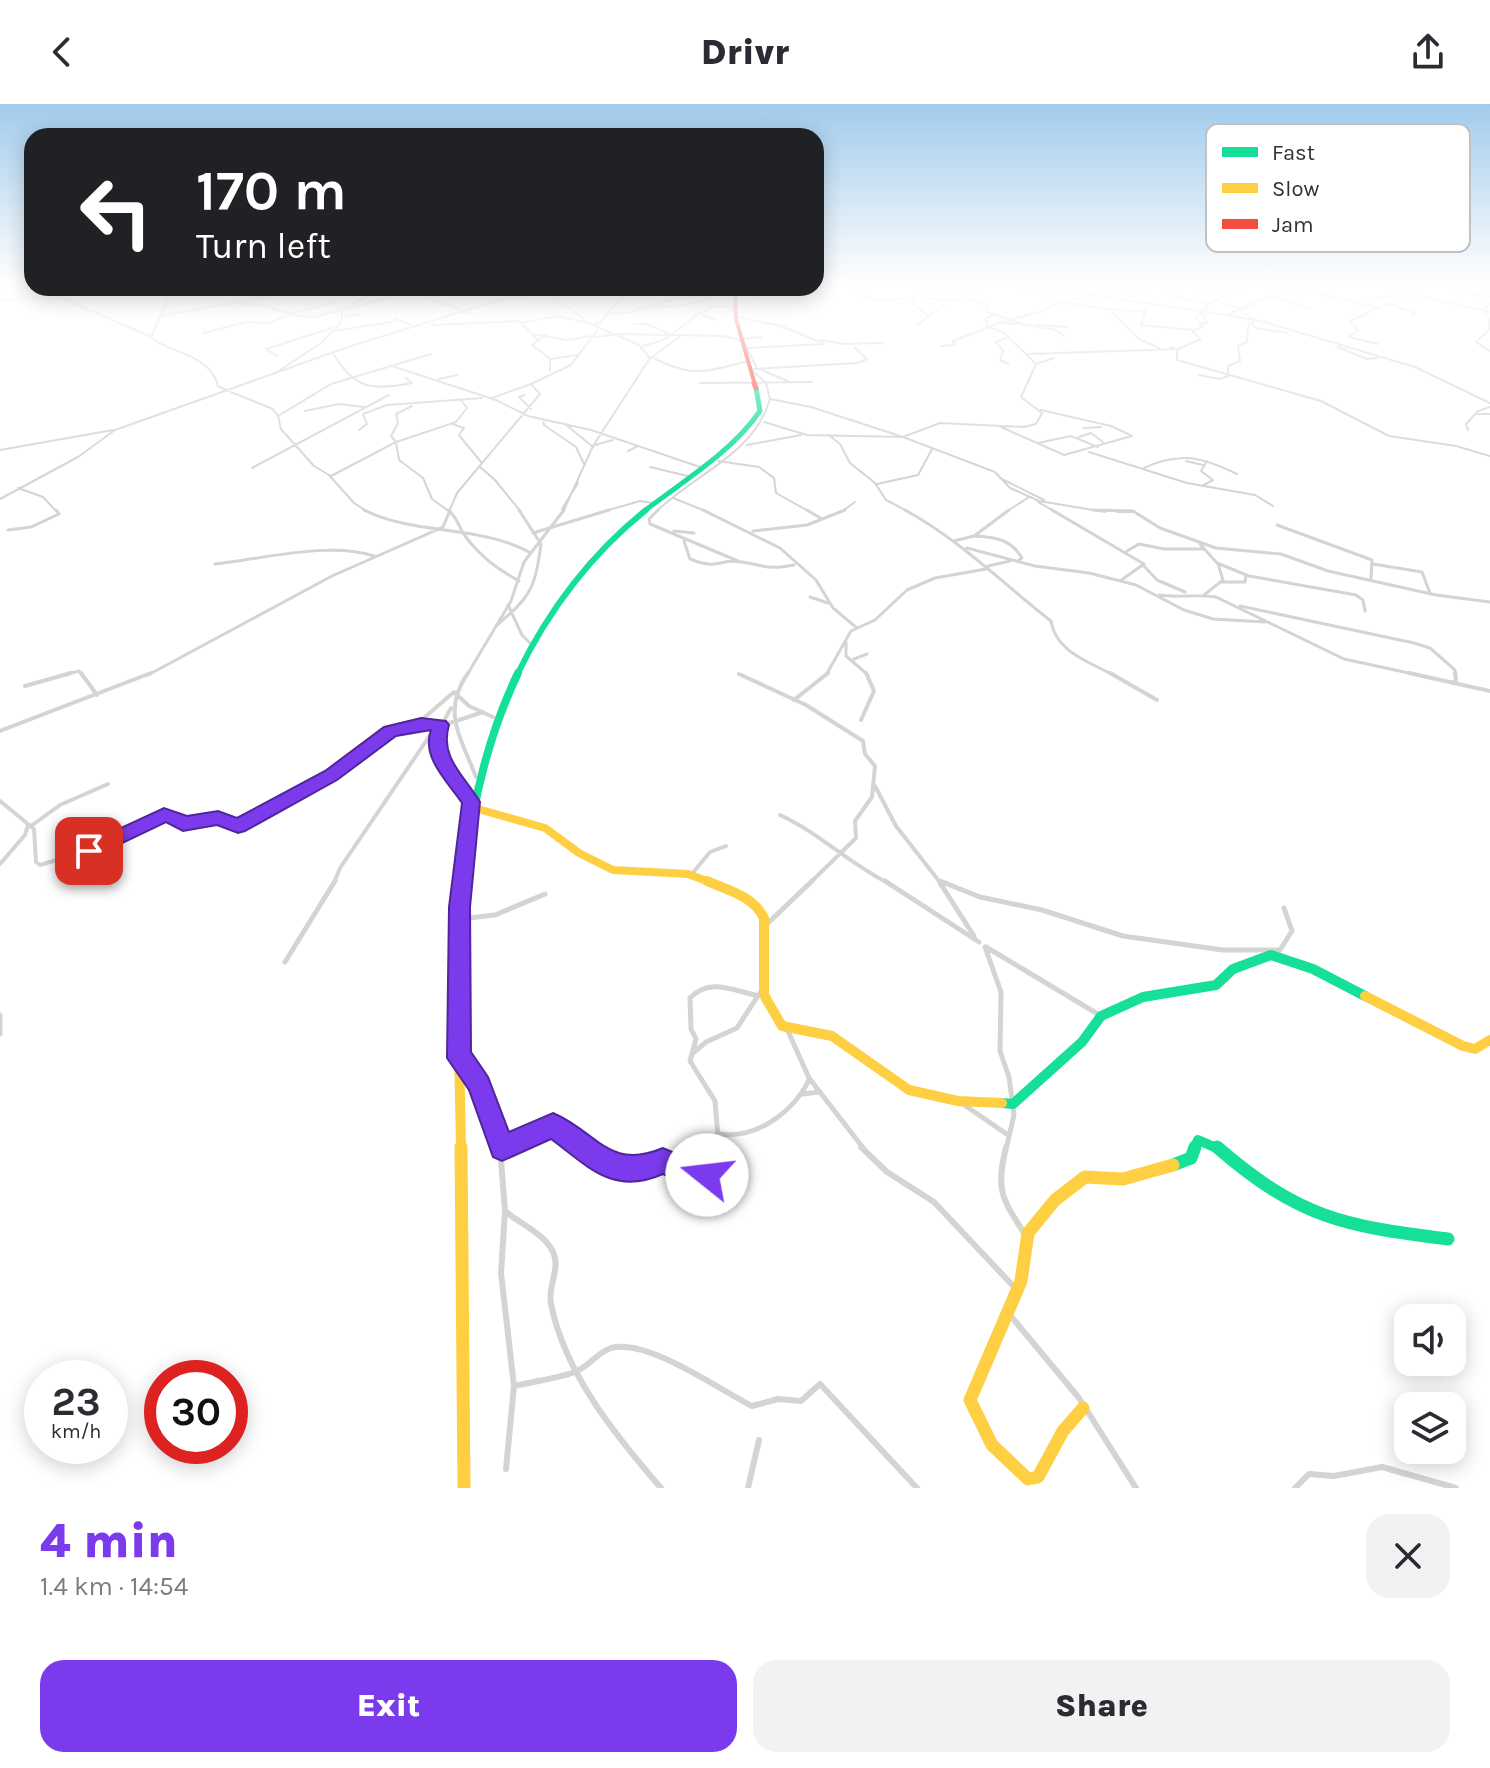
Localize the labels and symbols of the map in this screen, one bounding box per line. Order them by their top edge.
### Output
legend [1206,124,1470,252]
text: Fast [1272,140,1315,166]
text: Slow [1272,176,1319,202]
text: Jam [1272,212,1314,238]
pin [55,817,123,885]
position arrow [665,1133,749,1217]
speed limit sign: 30 [144,1360,248,1464]

